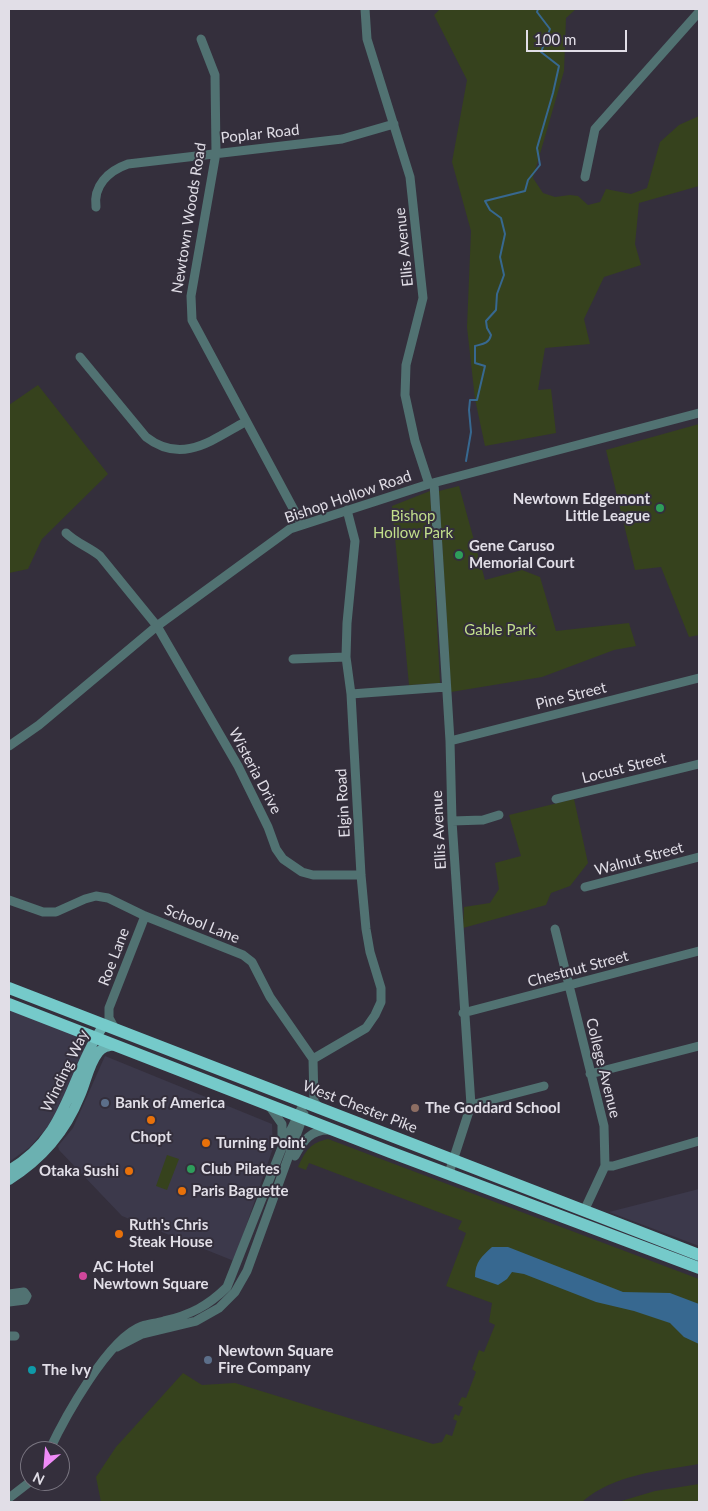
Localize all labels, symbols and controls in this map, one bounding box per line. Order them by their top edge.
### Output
scale bar [528,20,629,52]
text: 100 m [534,30,576,48]
street label: Poplar Road [220,121,300,147]
street label: Newtown Woods Road [168,141,210,295]
street label: Ellis Avenue [391,207,417,287]
street label: Bishop Hollow Road [282,467,414,527]
place label: Newtown Edgemont Little League [513,490,650,525]
marker: Newtown Edgemont Little League [654,502,666,514]
park label: Bishop Hollow Park [373,507,453,542]
place label: Gene Caruso Memorial Court [469,537,575,572]
marker: Gene Caruso Memorial Court [453,549,465,561]
park label: Gable Park [464,621,536,639]
street label: Pine Street [534,679,608,713]
street label: Wisteria Drive [225,725,285,817]
street label: Locust Street [580,749,668,787]
street label: Elgin Road [332,768,354,838]
street label: Ellis Avenue [428,790,450,870]
street label: Walnut Street [593,839,685,879]
street label: School Lane [162,901,242,947]
street label: Roe Lane [95,925,133,989]
street label: Chestnut Street [526,947,630,991]
street label: College Avenue [582,1016,624,1120]
street label: Winding Way [37,1027,93,1115]
street label: West Chester Pike [300,1077,420,1137]
place label: Bank of America [115,1094,225,1112]
marker: Bank of America [99,1097,111,1109]
place label: The Goddard School [425,1099,560,1117]
marker: The Goddard School [409,1102,421,1114]
marker: Chopt [145,1114,157,1126]
place label: Chopt [131,1128,171,1146]
place label: Turning Point [216,1134,305,1152]
marker: Turning Point [200,1137,212,1149]
place label: Club Pilates [201,1160,280,1178]
place label: Otaka Sushi [39,1162,119,1180]
marker: Club Pilates [185,1163,197,1175]
marker: Otaka Sushi [123,1165,135,1177]
place label: Paris Baguette [192,1182,288,1200]
marker: Paris Baguette [176,1185,188,1197]
place label: Ruth's Chris Steak House [129,1216,213,1251]
marker: Ruth's Chris Steak House [113,1228,125,1240]
place label: AC Hotel Newtown Square [93,1258,209,1293]
marker: AC Hotel Newtown Square [77,1270,89,1282]
place label: Newtown Square Fire Company [218,1342,334,1377]
marker: Newtown Square Fire Company [202,1354,214,1366]
place label: The Ivy [42,1361,91,1379]
marker: The Ivy [26,1364,38,1376]
north arrow [20,1441,70,1491]
text: N [30,1469,47,1489]

